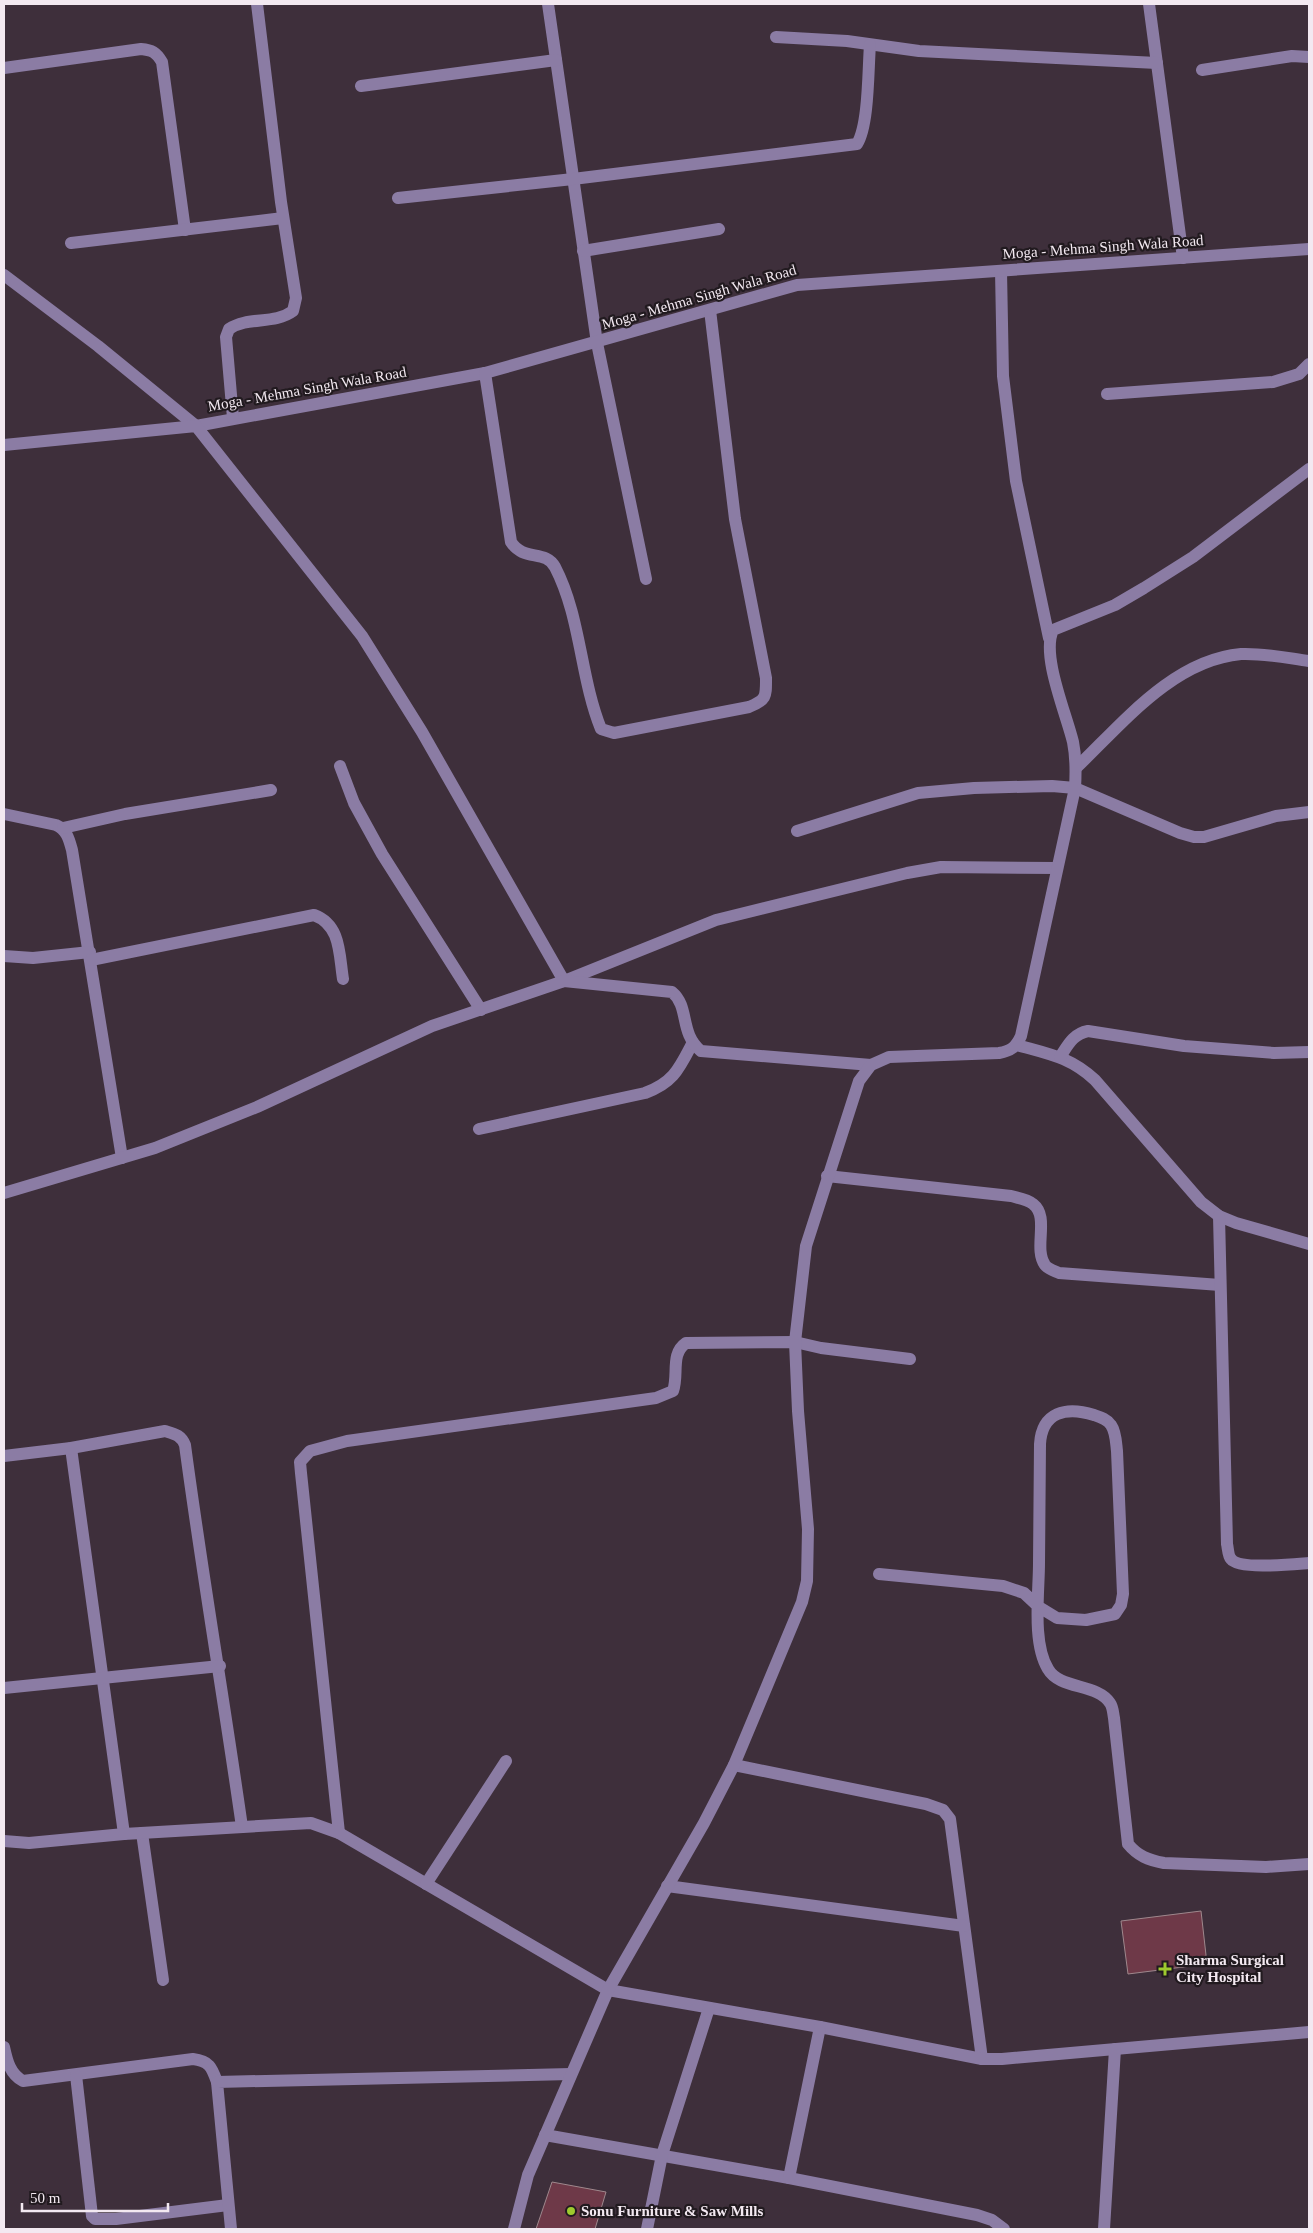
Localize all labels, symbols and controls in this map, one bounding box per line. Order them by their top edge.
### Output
street label: Moga - Mehma Singh Wala Road [1002,232,1205,262]
street label: Moga - Mehma Singh Wala Road [600,261,798,332]
street label: Moga - Mehma Singh Wala Road [206,364,408,414]
place label: Sharma Surgical City Hospital [1176,1952,1284,1985]
marker: Sharma Surgical City Hospital [1158,1962,1172,1976]
scale bar [22,2180,169,2212]
text: 50 m [30,2190,61,2206]
place label: Sonu Furniture & Saw Mills [581,2203,763,2219]
marker: Sonu Furniture & Saw Mills [565,2205,577,2217]

